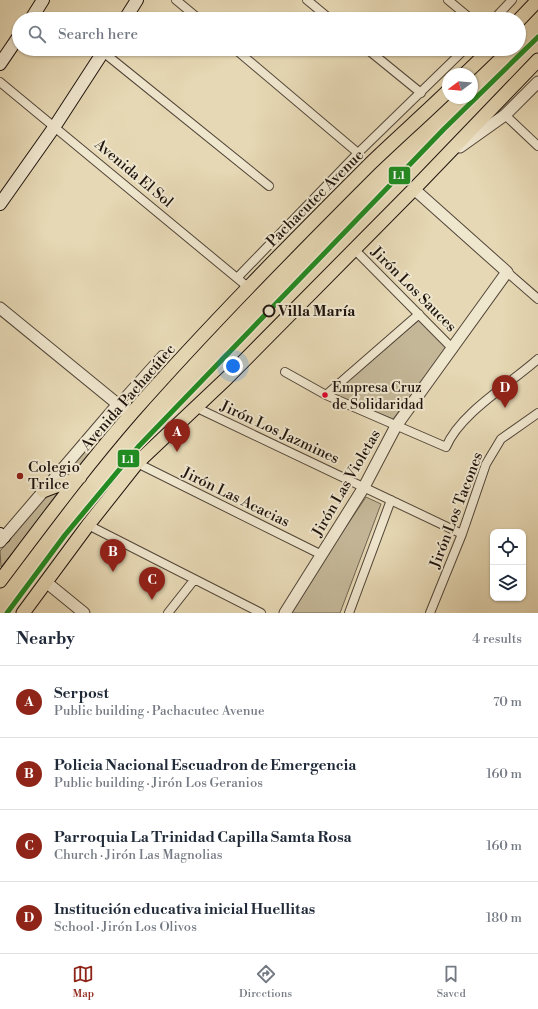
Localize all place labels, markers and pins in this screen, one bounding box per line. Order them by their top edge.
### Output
place label: Villa María [277,302,356,321]
marker: Villa María [262,304,276,318]
pin: D [492,375,518,408]
place label: Empresa Cruz de Solidaridad [332,379,424,414]
marker: Empresa Cruz de Solidaridad [320,390,330,400]
pin: A [164,419,190,452]
place label: Colegio Trilce [28,458,80,494]
marker: Colegio Trilce [15,471,25,481]
pin: B [100,539,126,572]
pin: C [139,567,165,600]

